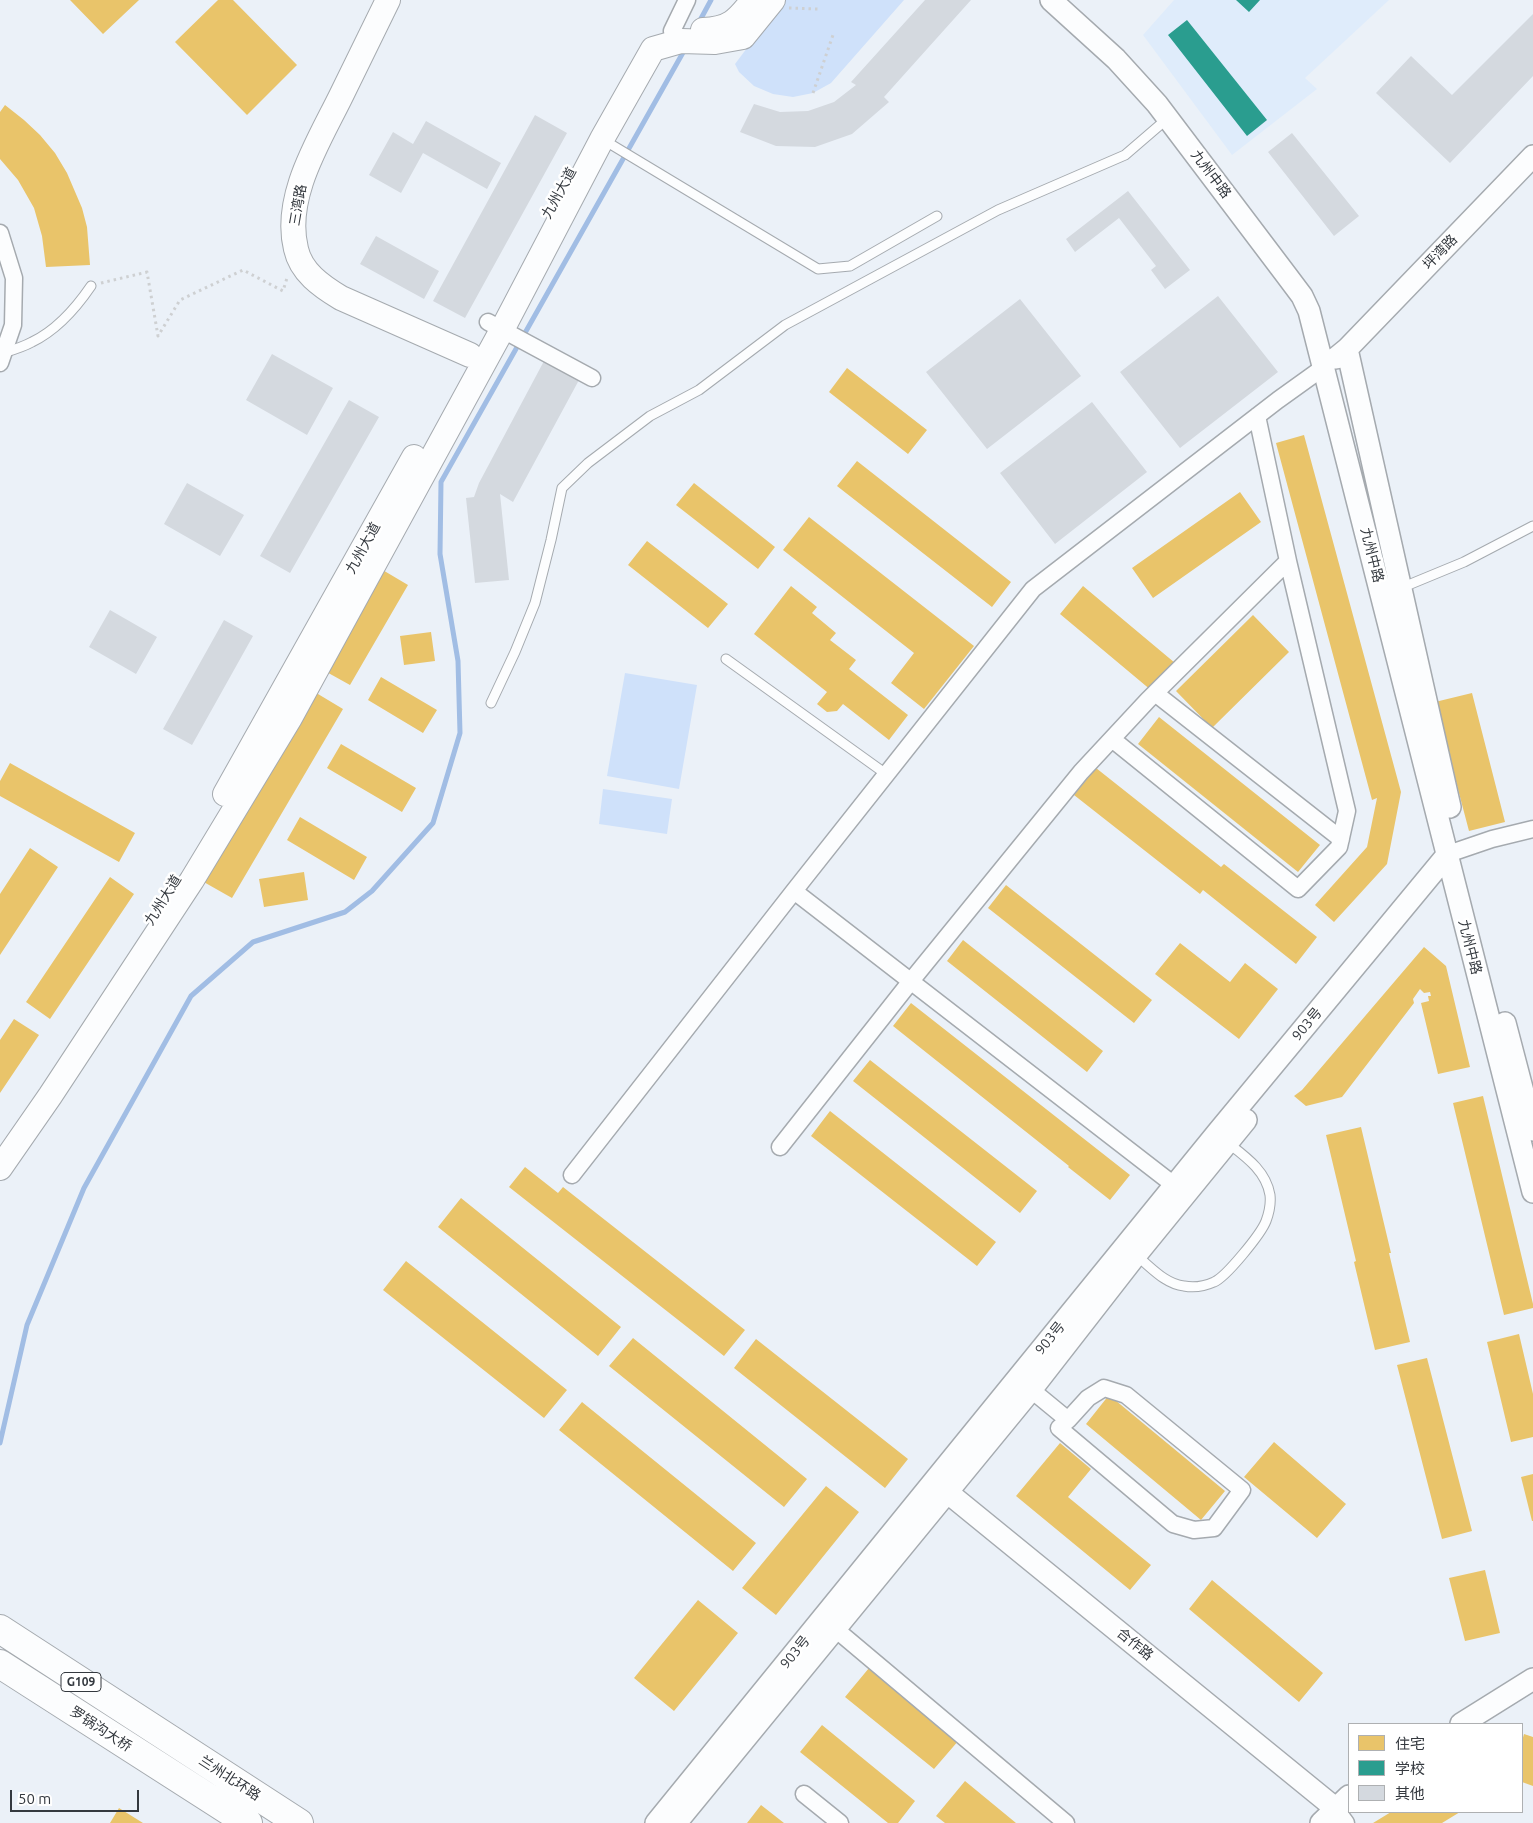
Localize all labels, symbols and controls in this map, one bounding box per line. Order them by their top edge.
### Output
street label: 九州中路 [1187,147,1235,201]
street label: 九州大道 [538,164,580,222]
street label: 三湾路 [286,183,310,227]
street label: 坪湾路 [1419,231,1461,273]
street label: 九州大道 [342,519,384,577]
street label: 九州中路 [1357,526,1387,584]
street label: 九州大道 [141,872,185,928]
street label: 九州中路 [1455,918,1485,976]
street label: 903号 [1288,1004,1326,1044]
street label: 903号 [1032,1318,1068,1358]
street label: 合作路 [1113,1624,1157,1664]
street label: 903号 [777,1632,813,1672]
road number: G109 [61,1672,101,1691]
street label: 罗锅沟大桥 [67,1703,135,1755]
legend [1348,1723,1523,1813]
text: 住宅 [1395,1735,1425,1752]
street label: 兰州北环路 [196,1752,264,1804]
text: 学校 [1395,1760,1425,1777]
scale bar [12,1780,141,1812]
text: 其他 [1395,1785,1425,1802]
text: 50 m [18,1790,51,1807]

